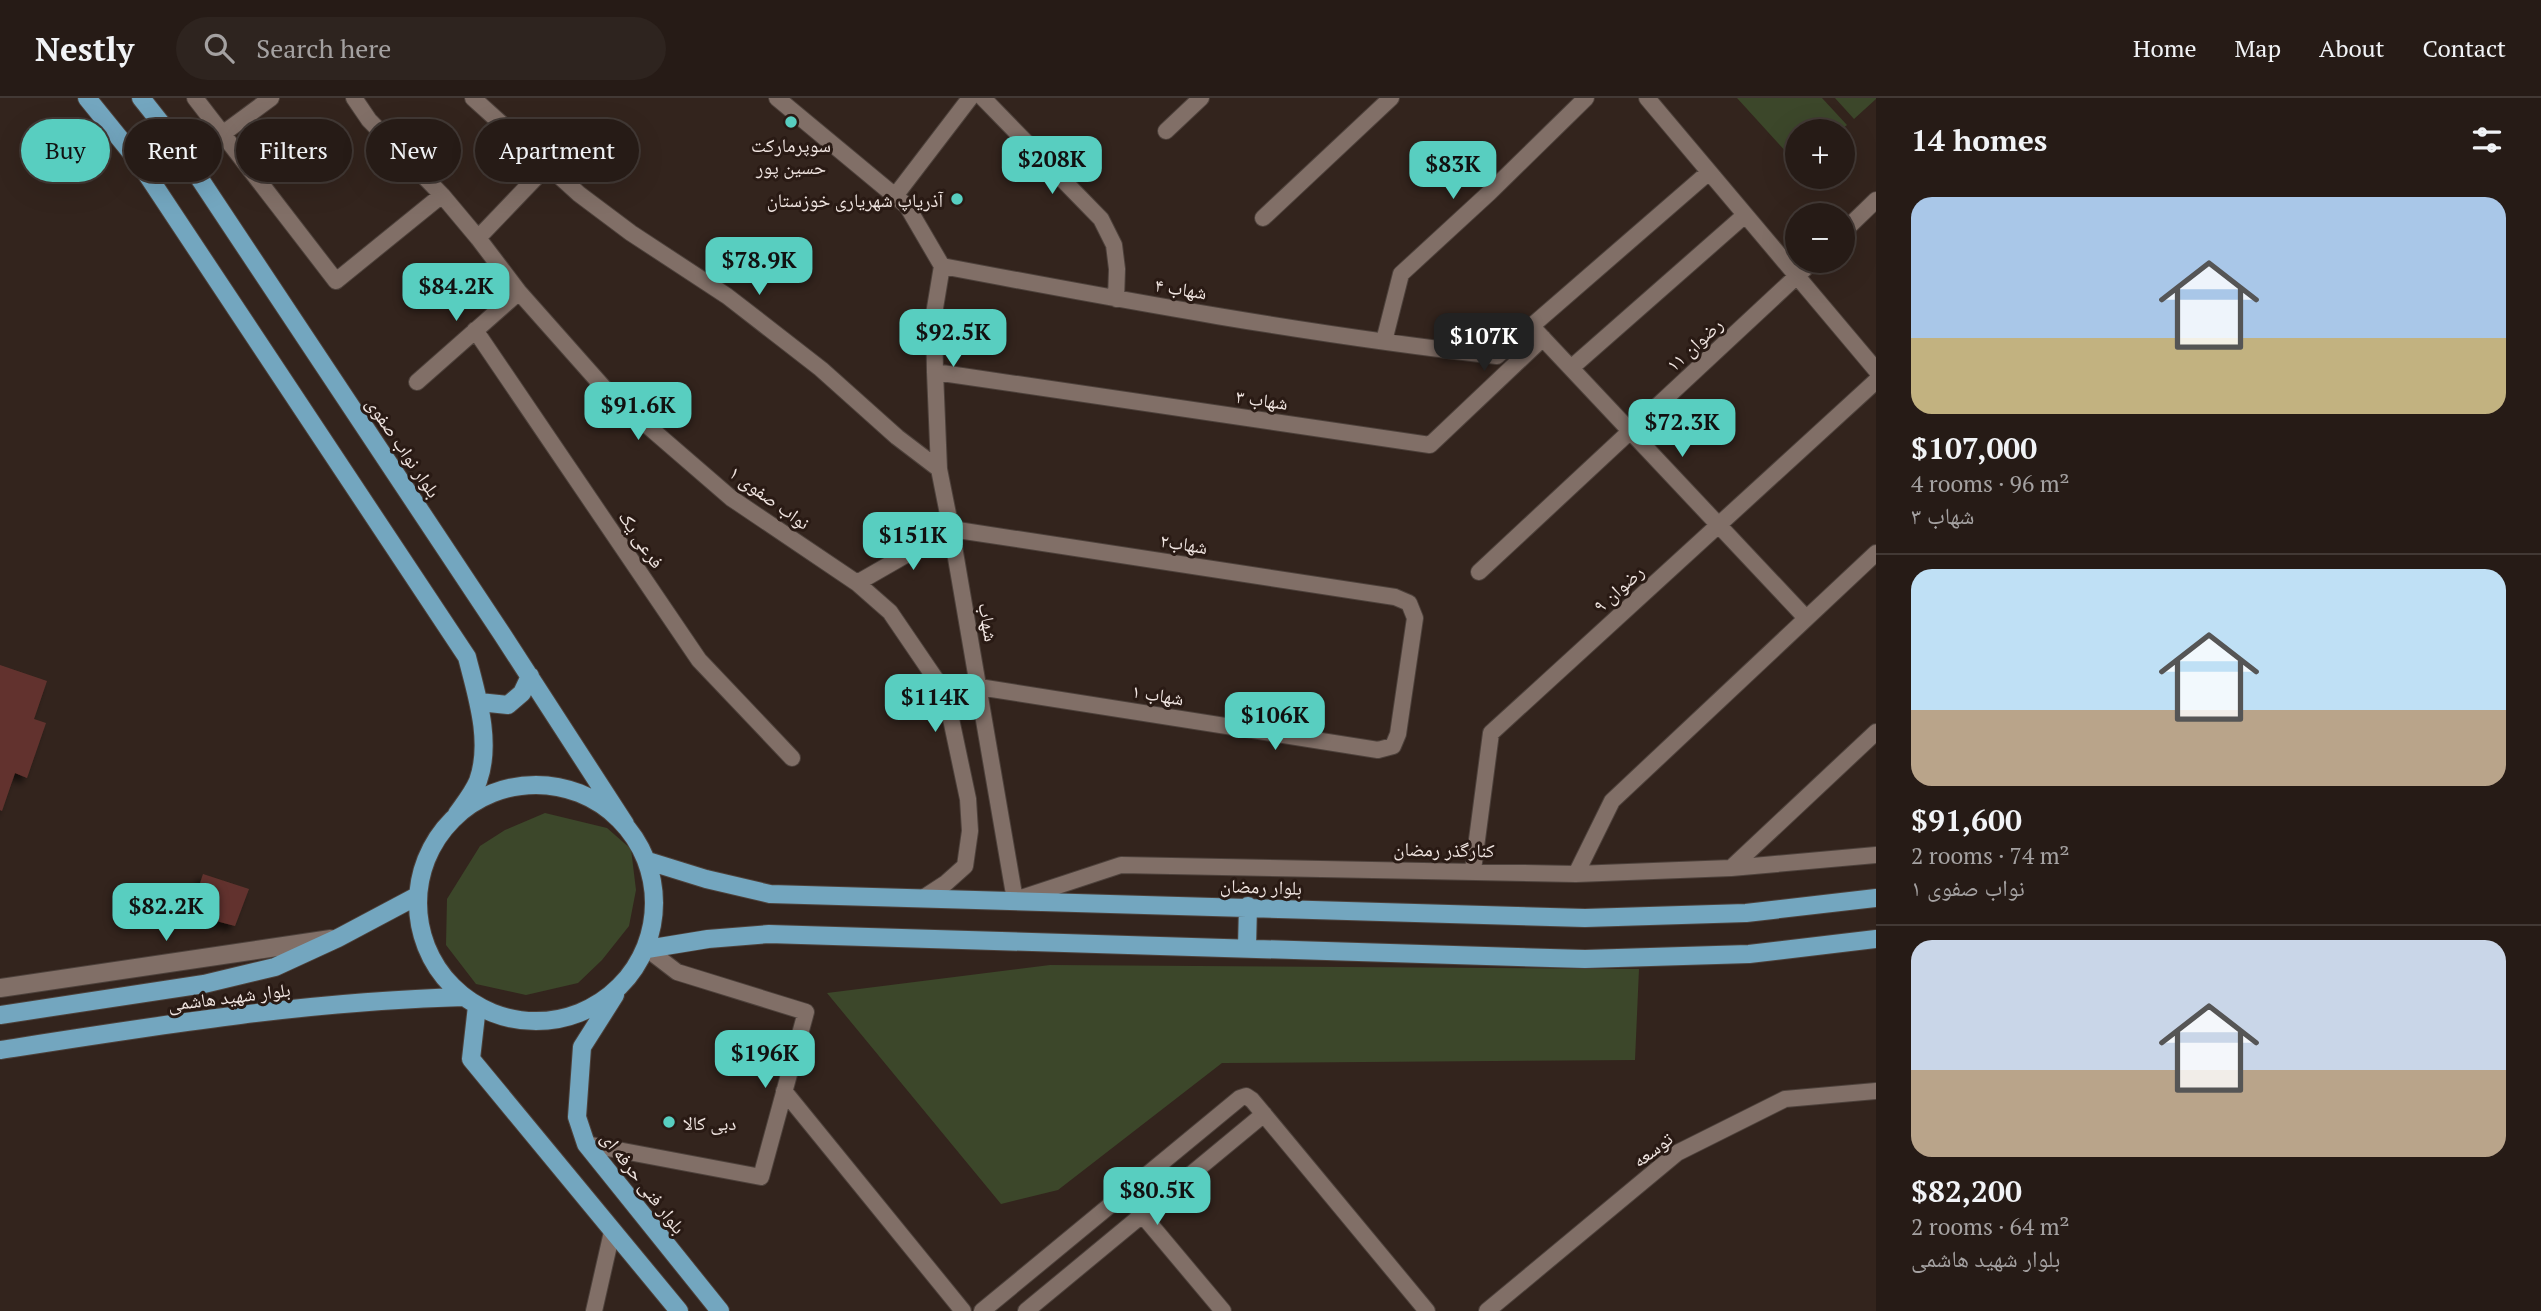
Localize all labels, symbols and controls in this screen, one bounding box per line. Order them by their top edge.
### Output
search box [176,17,666,80]
text: Nestly [35,27,134,70]
icon: search [200,29,238,67]
text: Search here [256,31,391,65]
text: Home [2133,32,2197,64]
text: Map [2235,32,2281,64]
text: About [2319,32,2385,64]
text: Contact [2423,32,2506,64]
marker: سوپرمارکت حسین پور [783,114,799,130]
chip: Buy [21,119,110,182]
chip: Rent [124,119,222,182]
chip: Filters [236,119,352,182]
chip: New [366,119,461,182]
chip: Apartment [475,119,639,182]
map controls [1785,119,1855,273]
button: + [1785,119,1855,189]
text: 14 homes [1911,120,2047,160]
icon: filters [2468,121,2506,159]
place label: سوپرمارکت حسین پور [751,132,831,179]
pin: $208K [1003,136,1101,196]
pin: $83K [1412,141,1494,201]
text: $208K [1018,143,1086,174]
text: $83K [1425,148,1481,179]
place label: آذریاپ شهریاری خوزستان [767,187,944,212]
marker: آذریاپ شهریاری خوزستان [949,191,965,207]
button: − [1785,203,1855,273]
pin: $78.9K [702,238,816,297]
icon: home [2146,242,2272,368]
text: $78.9K [721,244,797,275]
pin: $84.2K [399,264,513,323]
text: $84.2K [418,270,494,301]
street label: شهاب ۴ [1153,272,1209,304]
pin: $92.5K [896,310,1010,369]
street label: رضوان ۱۱ [1660,311,1728,377]
pin: $107K [1435,314,1533,373]
text: $92.5K [915,316,991,347]
text: $107K [1450,320,1518,351]
pin: $91.6K [581,382,695,442]
street label: شهاب ۳ [1234,383,1290,415]
text: $91.6K [600,389,676,420]
street label: بلوار نواب صفوی [361,392,447,502]
pin: $72.3K [1625,400,1739,459]
text: $72.3K [1644,406,1720,437]
text: $107,000 [1911,428,2037,468]
street label: نواب صفوی ۱ [725,459,815,535]
text: 4 rooms · 96 m² [1911,468,2070,499]
text: شهاب ۳ [1911,500,1974,531]
street label: فرعی یک [614,505,670,573]
pin: $151K [864,512,962,572]
text: $151K [879,519,947,550]
street label: شهاب۲ [1158,527,1210,559]
street label: رضوان ۹ [1587,559,1649,617]
street label: شهاب [973,601,1005,643]
icon: home [2146,614,2272,740]
pin: $114K [886,674,984,734]
street label: شهاب ۱ [1130,678,1186,710]
text: $114K [901,681,969,712]
pin: $106K [1226,692,1324,752]
text: $106K [1241,699,1309,730]
text: $91,600 [1911,800,2022,840]
street label: کنارگذر رمضان [1393,836,1495,862]
text: 2 rooms · 74 m² [1911,840,2070,871]
street label: بلوار رمضان [1220,872,1302,900]
text: نواب صفوی ۱ [1911,872,2025,903]
pin: $82.2K [109,884,223,943]
text: $82.2K [128,890,204,921]
street label: بلوار شهید هاشمی [166,976,292,1016]
icon: home [2146,985,2272,1111]
pin: $196K [716,1030,814,1090]
text: $196K [731,1037,799,1068]
place label: دبی کالا [683,1110,736,1135]
marker: دبی کالا [661,1114,677,1130]
street label: توسعه [1627,1125,1678,1172]
street label: بلوار فنی حرفه ای [596,1126,692,1238]
pin: $80.5K [1100,1168,1214,1227]
text: $82,200 [1911,1171,2022,1211]
text: $80.5K [1119,1174,1195,1205]
text: 2 rooms · 64 m² [1911,1211,2070,1242]
text: بلوار شهید هاشمی [1911,1243,2060,1274]

